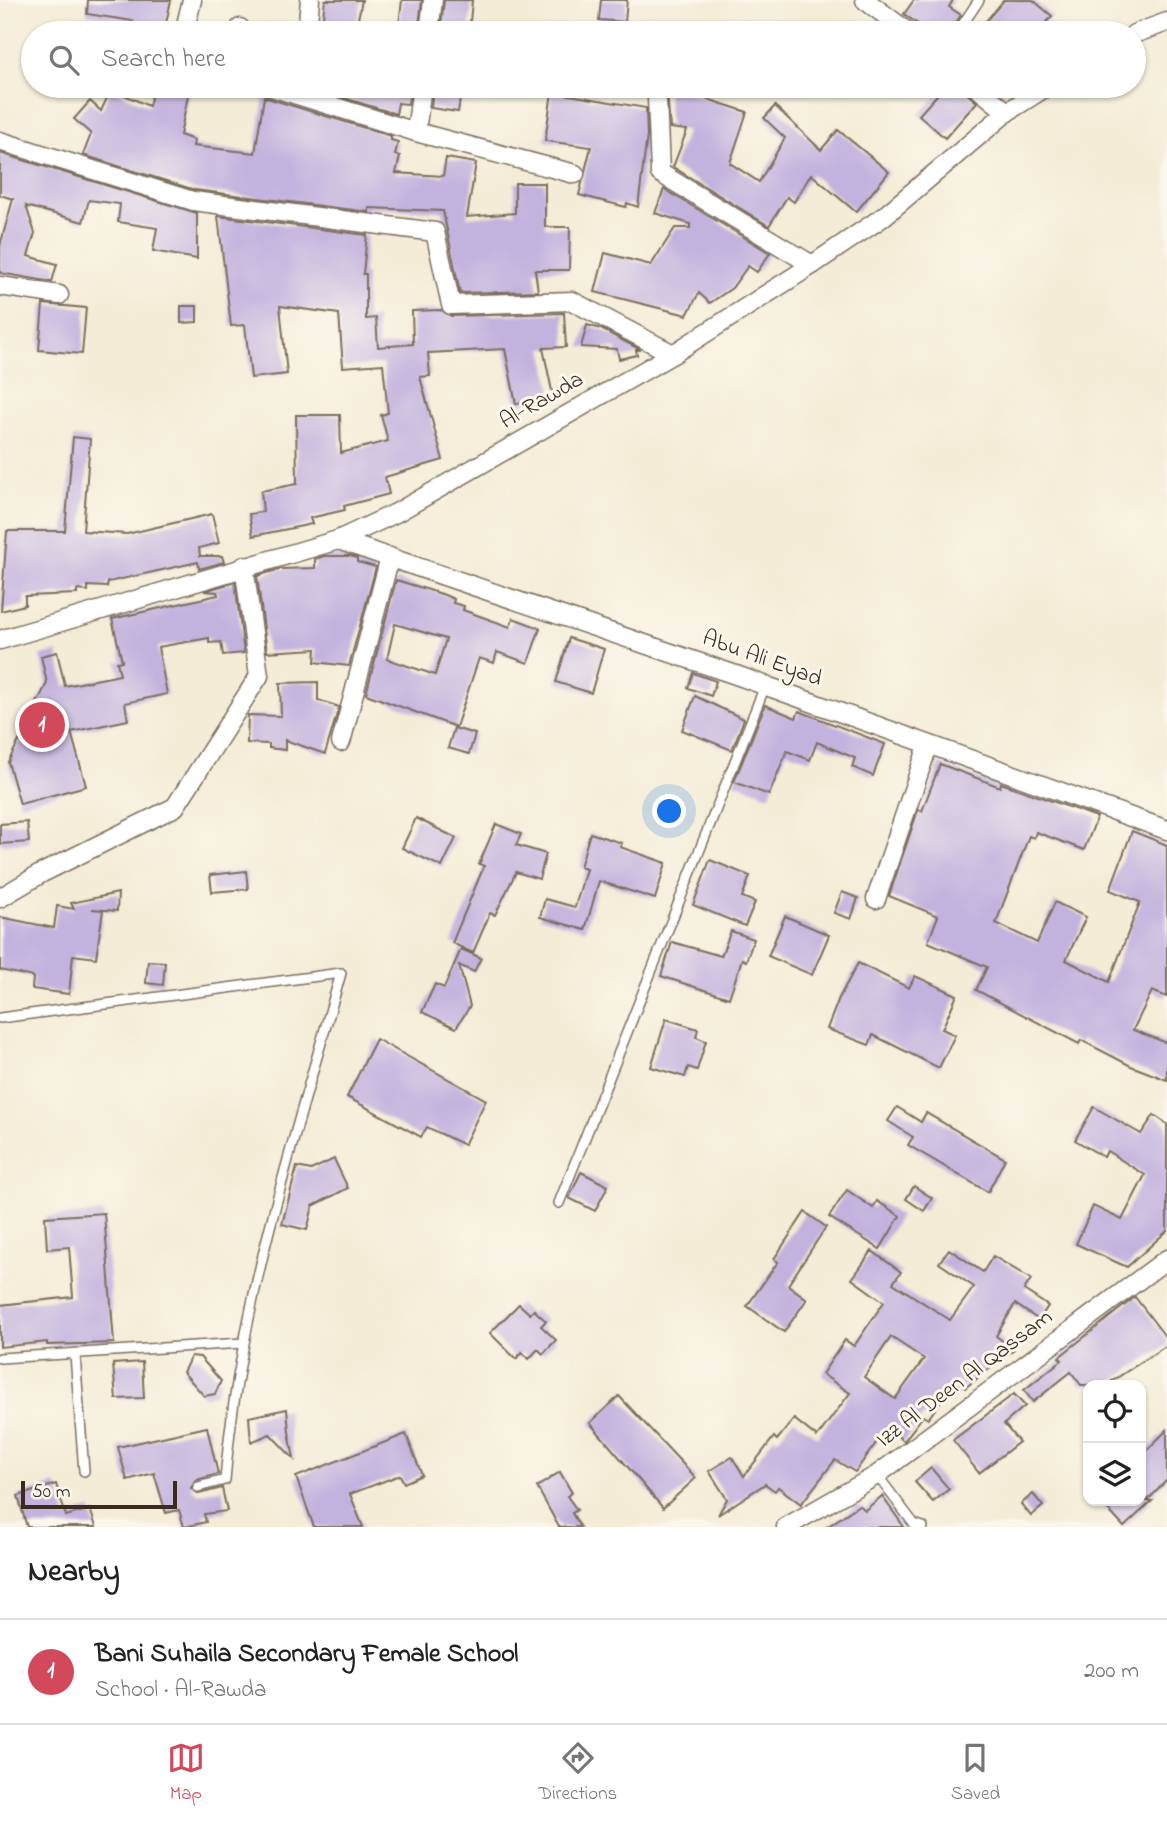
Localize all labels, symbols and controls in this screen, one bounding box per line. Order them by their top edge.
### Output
search box [21,21,1146,98]
icon: search [45,41,83,79]
text: Search here [101,41,226,79]
street label: Al-Rawda [494,364,590,438]
street label: Abu Ali Eyad [697,622,827,698]
pin: 1 [19,699,65,751]
your location [652,794,686,828]
street label: Izz Al Deen Al Qassam [870,1302,1060,1456]
map controls [1083,1380,1146,1506]
button: locate [1083,1380,1146,1443]
button: layers [1083,1443,1146,1506]
scale bar [21,1478,177,1510]
text: 50 m [32,1479,71,1506]
text: Nearby [28,1551,120,1595]
text: Bani Suhaila Secondary Female School [95,1636,518,1674]
text: 1 [47,1655,55,1688]
text: 200 m [1084,1655,1139,1688]
text: School · Al-Rawda [95,1674,266,1707]
tab: Map [167,1739,205,1808]
tab: Directions [538,1739,617,1808]
tab: Saved [951,1739,1000,1808]

